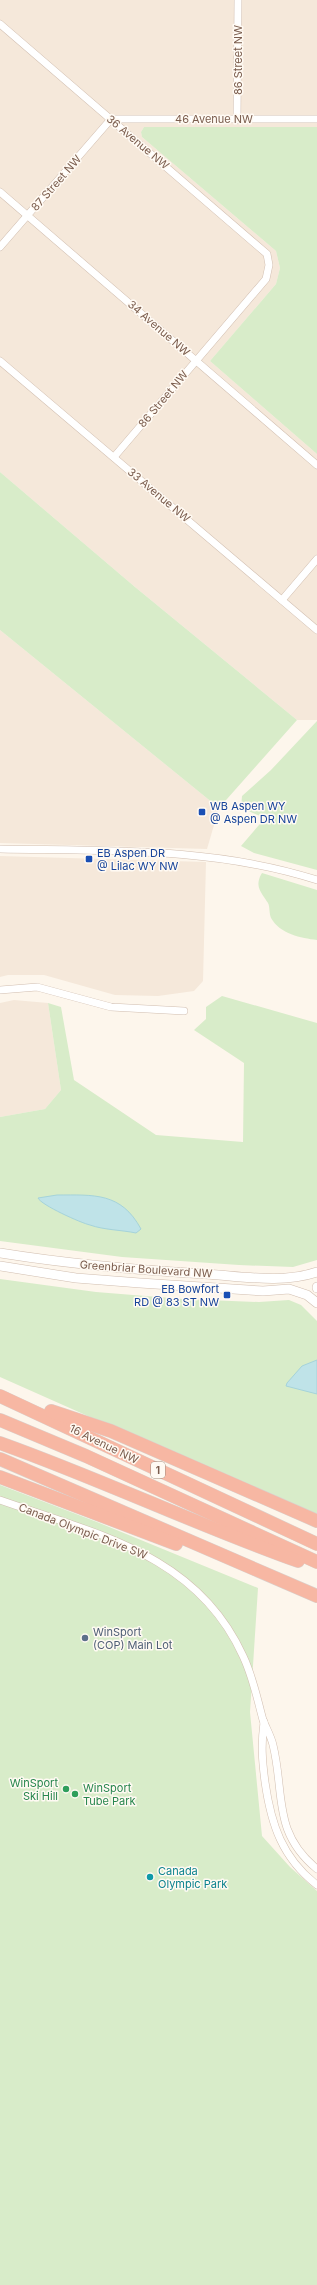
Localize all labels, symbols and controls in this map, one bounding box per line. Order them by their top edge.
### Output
street label: 86 Street NW [231,25,245,95]
street label: 36 Avenue NW [104,112,172,172]
street label: 46 Avenue NW [175,112,253,126]
street label: 87 Street NW [28,152,84,214]
street label: 34 Avenue NW [125,297,193,359]
street label: 86 Street NW [135,368,191,430]
street label: 33 Avenue NW [125,465,193,525]
place label: WB Aspen WY @ Aspen DR NW [210,799,297,826]
marker: WB Aspen WY @ Aspen DR NW [197,807,207,817]
place label: EB Aspen DR @ Lilac WY NW [97,846,179,873]
marker: EB Aspen DR @ Lilac WY NW [84,854,94,864]
street label: Greenbriar Boulevard NW [79,1257,213,1281]
place label: EB Bowfort RD @ 83 ST NW [134,1282,219,1309]
marker: EB Bowfort RD @ 83 ST NW [222,1290,232,1300]
street label: 16 Avenue NW [67,1421,141,1467]
road number: 1 [151,1462,165,1478]
street label: Canada Olympic Drive SW [17,1500,150,1562]
place label: WinSport (COP) Main Lot [93,1625,173,1652]
marker: WinSport (COP) Main Lot [80,1633,90,1643]
place label: WinSport Ski Hill [10,1776,58,1803]
place label: WinSport Tube Park [83,1781,136,1808]
marker: WinSport Ski Hill [61,1784,71,1794]
marker: WinSport Tube Park [70,1789,80,1799]
place label: Canada Olympic Park [158,1864,227,1891]
marker: Canada Olympic Park [145,1872,155,1882]

